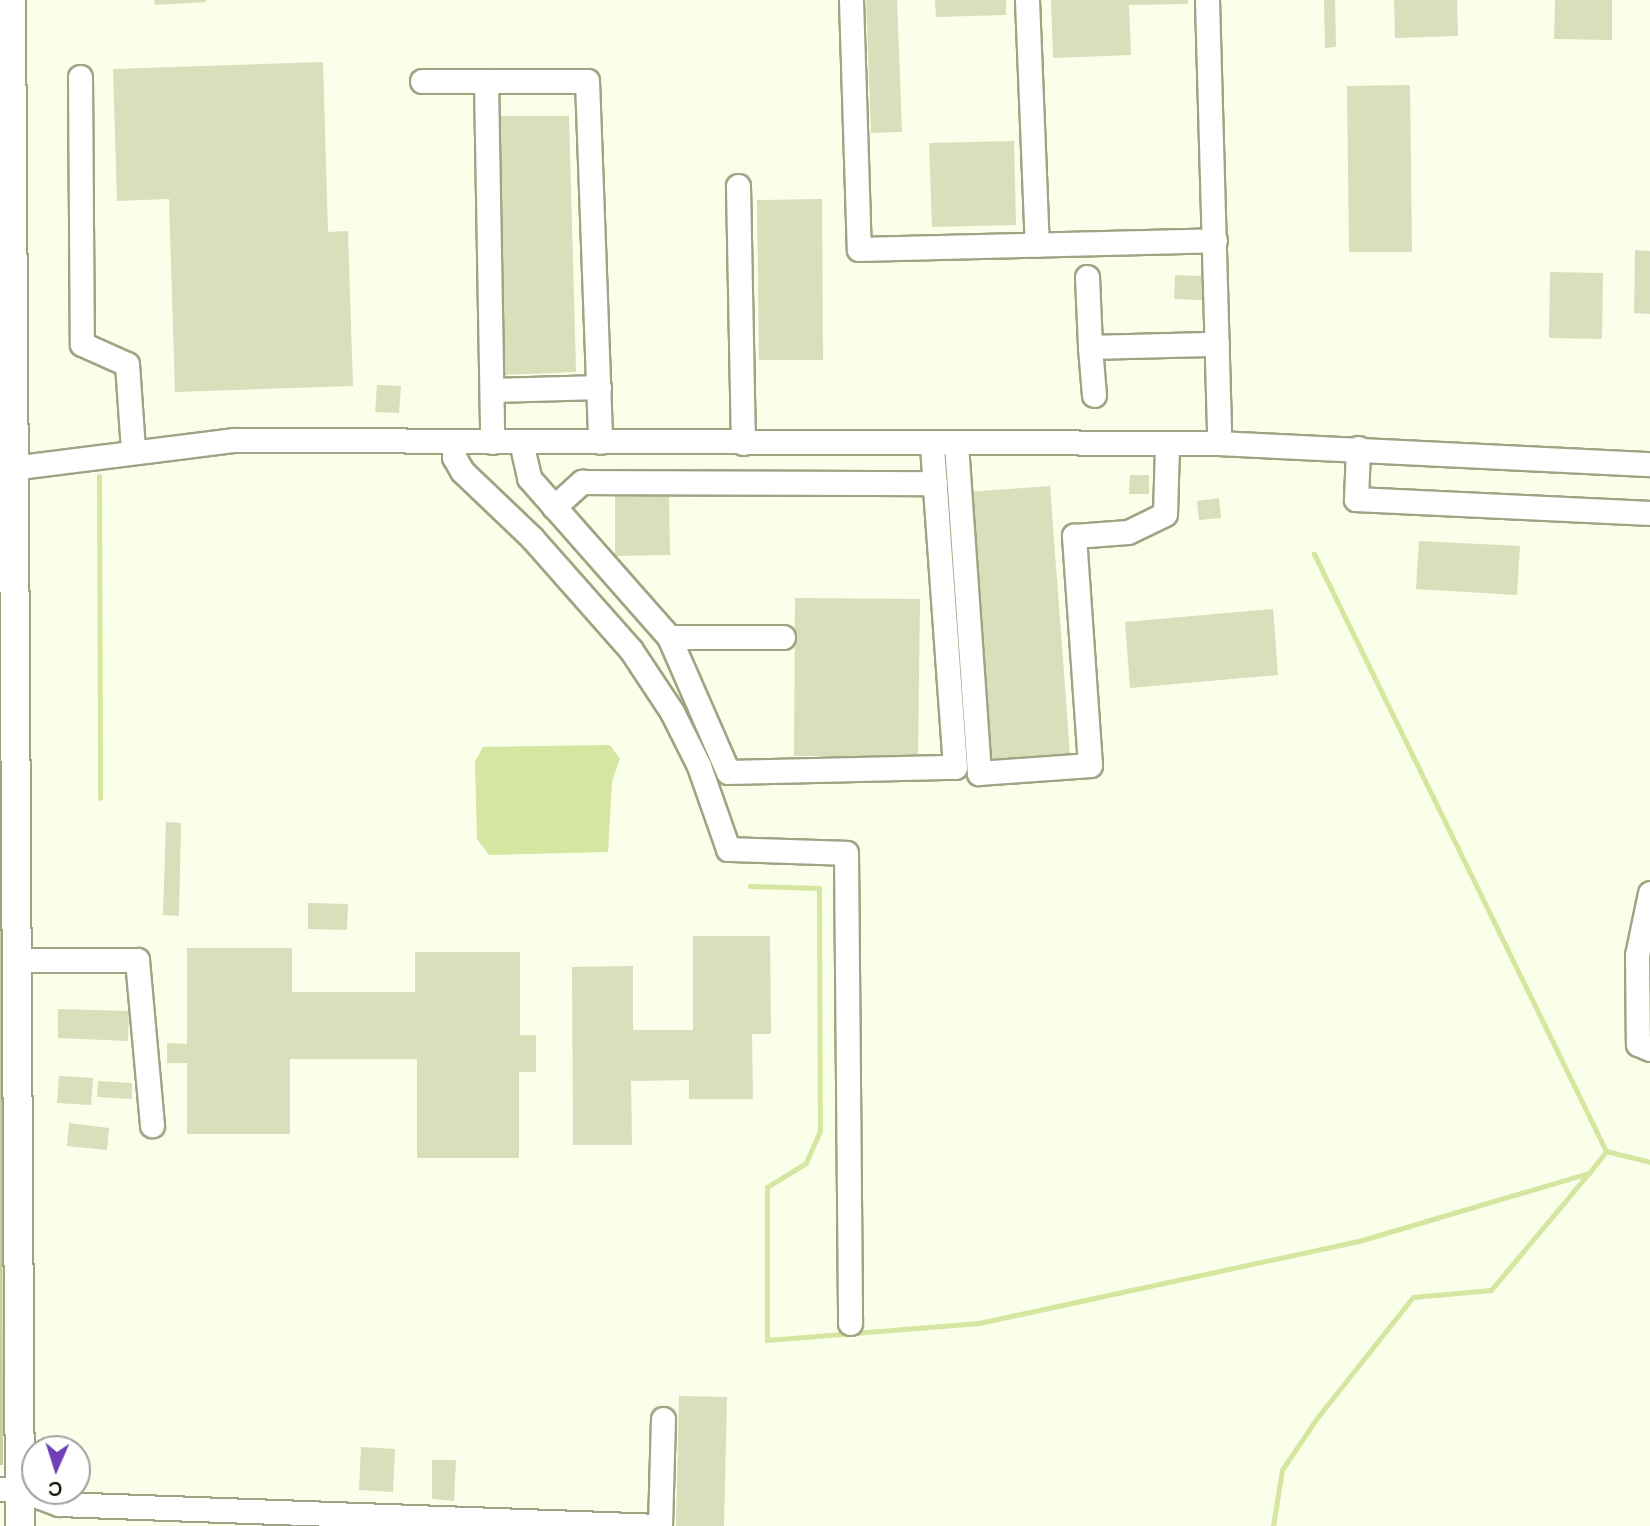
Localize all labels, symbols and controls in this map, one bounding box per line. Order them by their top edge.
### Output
north arrow [21,1435,91,1505]
text: С [47,1476,63,1502]

